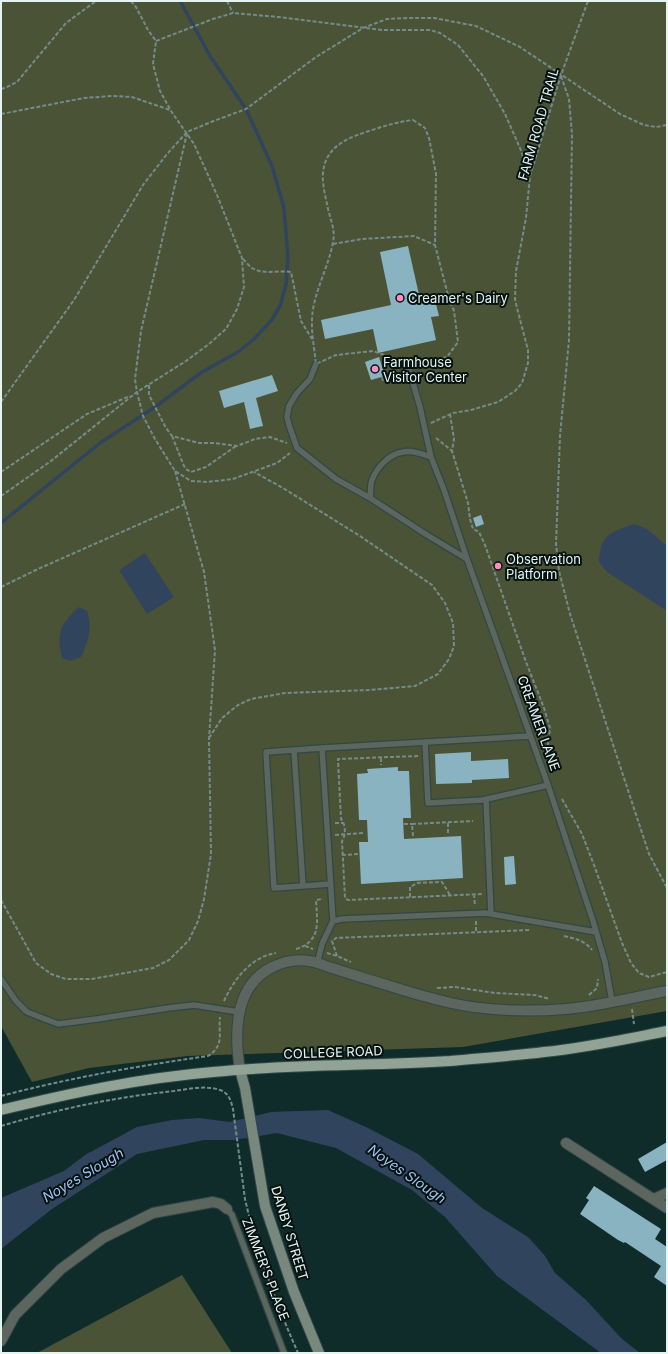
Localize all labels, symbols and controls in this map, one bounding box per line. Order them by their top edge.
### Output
street label: FARM ROAD TRAIL [514,66,562,182]
place label: Creamer's Dairy [408,290,508,306]
marker: Creamer's Dairy [395,293,405,303]
place label: Farmhouse Visitor Center [383,354,467,385]
marker: Farmhouse Visitor Center [370,364,380,374]
place label: Observation Platform [506,551,581,582]
marker: Observation Platform [493,561,503,571]
street label: CREAMER LANE [514,673,564,773]
street label: COLLEGE ROAD [283,1042,383,1062]
water label: Noyes Slough [365,1140,450,1207]
water label: Noyes Slough [39,1144,126,1205]
street label: DANBY STREET [268,1184,312,1282]
street label: ZIMMER'S PLACE [239,1215,293,1323]

